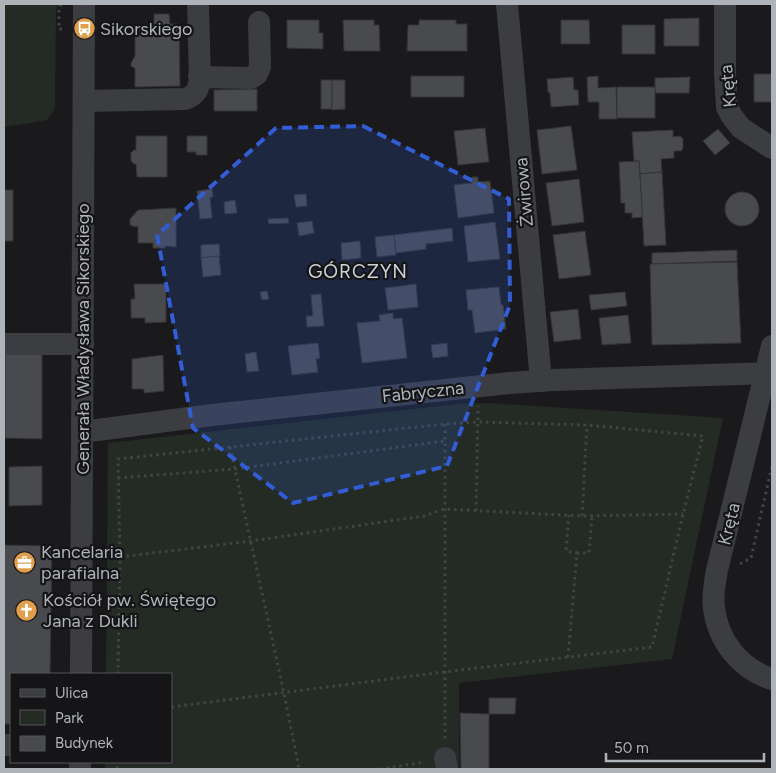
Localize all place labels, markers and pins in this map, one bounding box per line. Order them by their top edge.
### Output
bus stop icon: Sikorskiego [72,17,96,41]
place label: Sikorskiego [100,18,192,40]
place label: Kancelaria parafialna [41,541,123,584]
office icon: Kancelaria parafialna [13,550,37,574]
place label: Kościół pw. Świętego Jana z Dukli [43,589,216,632]
church icon: Kościół pw. Świętego Jana z Dukli [15,598,39,622]

